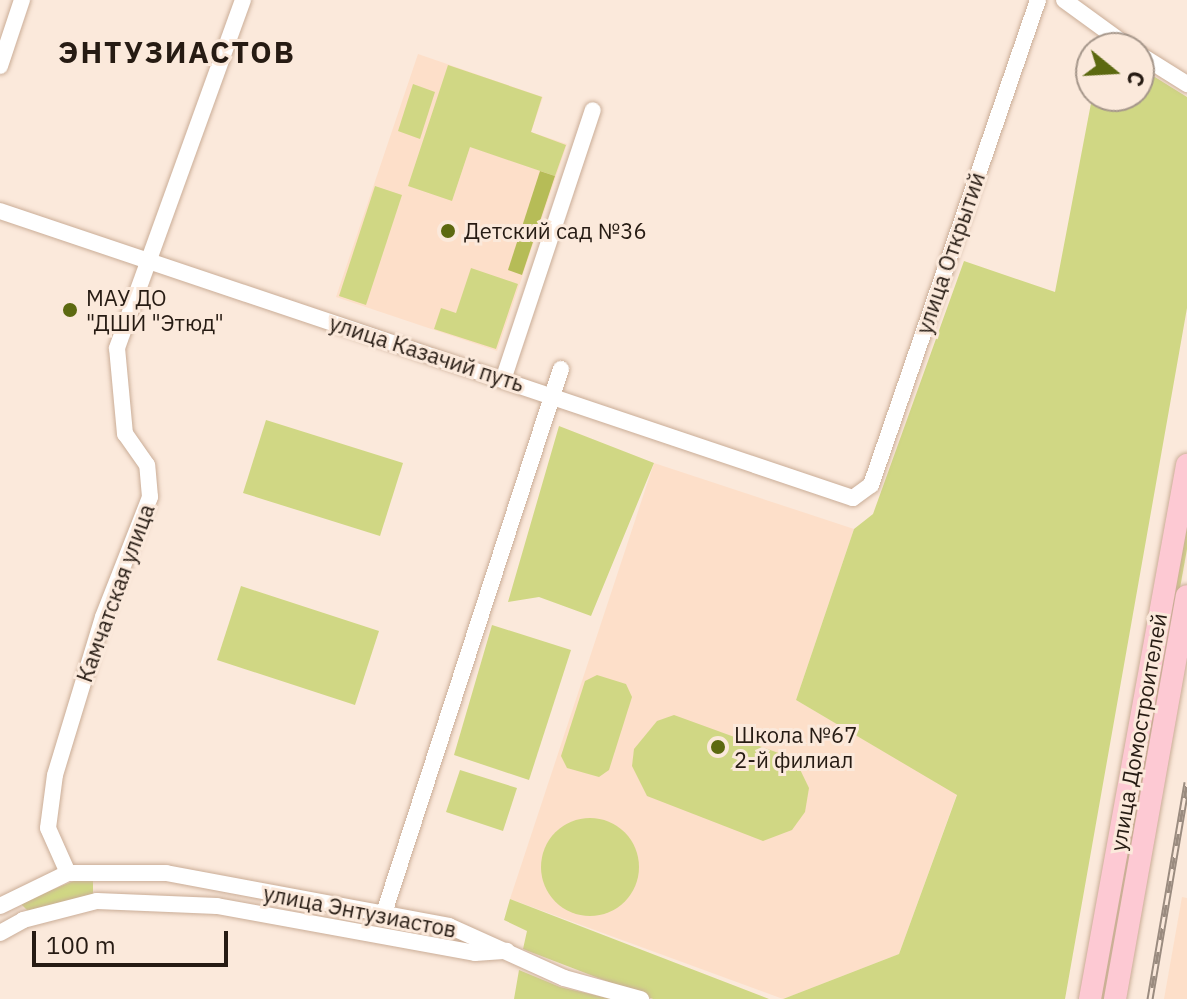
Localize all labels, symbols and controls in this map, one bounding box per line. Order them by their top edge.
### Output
north arrow [1075,32,1155,112]
district label: ЭНТУЗИАСТОВ [58,34,296,70]
text: С [1120,68,1152,90]
street label: улица Открытий [910,169,990,337]
place label: Детский сад №36 [464,218,647,244]
marker: Детский сад №36 [439,222,457,240]
place label: МАУ ДО "ДШИ "Этюд" [86,284,224,336]
marker: МАУ ДО "ДШИ "Этюд" [61,301,79,319]
street label: улица Казачий путь [326,309,528,397]
street label: Камчатская улица [71,500,159,686]
street label: улица Домостроителей [1104,611,1172,853]
place label: Школа №67 2-й филиал [734,721,857,772]
marker: Школа №67 2-й филиал [709,738,727,756]
street label: улица Энтузиастов [261,879,459,943]
scale bar [36,915,232,965]
text: 100 m [46,929,116,961]

